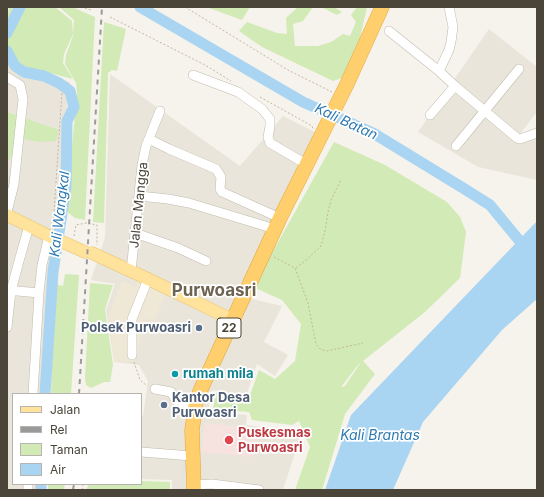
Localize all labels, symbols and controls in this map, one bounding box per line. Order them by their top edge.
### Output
water label: Kali Batan [312,100,380,144]
street label: Jalan Mangga [127,161,151,249]
water label: Kali Wangkal [46,170,74,258]
district label: Purwoasri [172,281,256,301]
road number: 22 [217,318,241,338]
place label: Polsek Purwoasri [81,320,191,336]
marker: Polsek Purwoasri [194,323,204,333]
place label: rumah mila [183,366,253,382]
marker: rumah mila [170,369,180,379]
place label: Kantor Desa Purwoasri [172,390,250,421]
legend [12,393,142,485]
marker: Kantor Desa Purwoasri [159,400,169,410]
text: Jalan [50,402,80,417]
text: Rel [50,422,67,437]
place label: Puskesmas Purwoasri [238,425,311,456]
water label: Kali Brantas [340,428,420,444]
marker: Puskesmas Purwoasri [223,434,235,446]
text: Taman [50,442,88,457]
text: Air [50,462,66,477]

